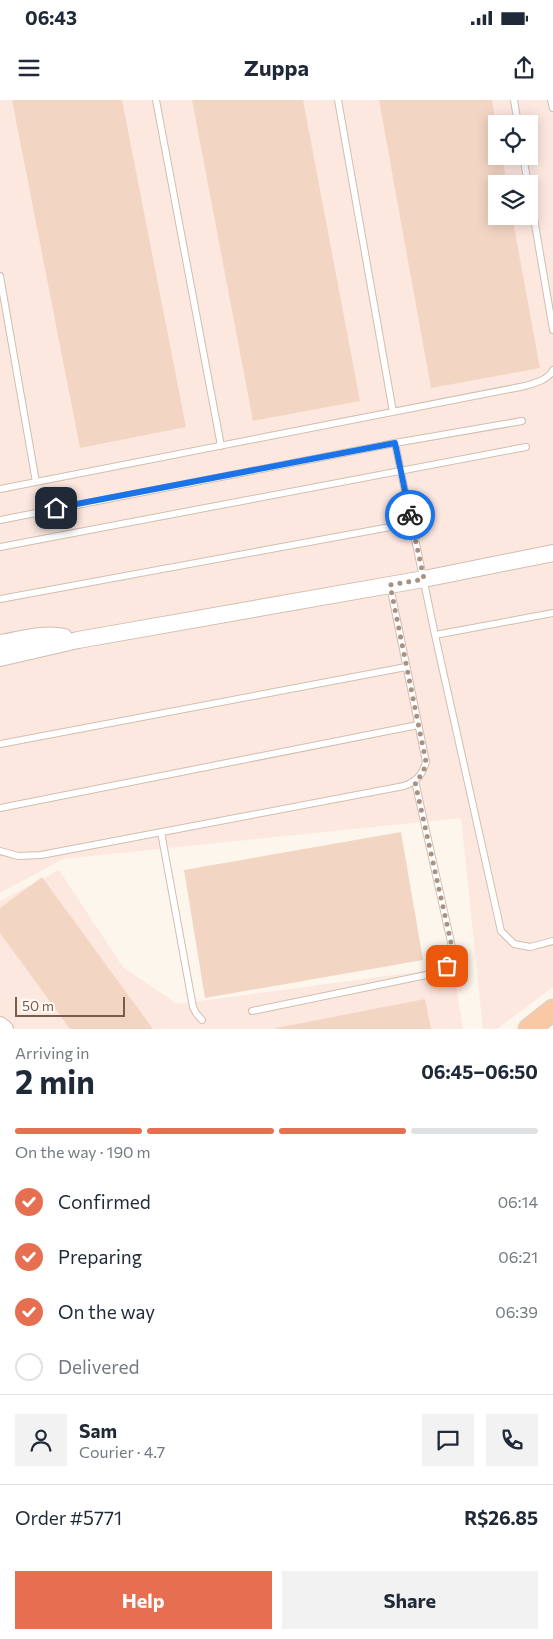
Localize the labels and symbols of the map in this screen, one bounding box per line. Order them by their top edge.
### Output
pin [35,487,77,529]
courier [385,490,435,540]
pin [426,945,468,987]
scale bar [15,994,125,1017]

